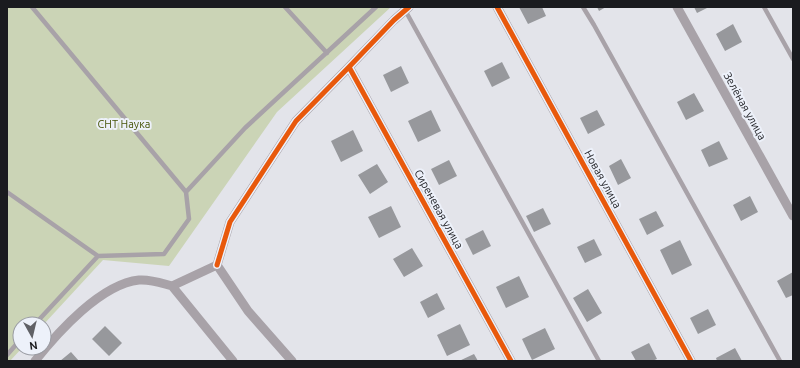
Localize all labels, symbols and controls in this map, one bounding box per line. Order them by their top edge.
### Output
street label: Зелёная улица [721,70,769,142]
park label: СНТ Наука [98,118,150,130]
street label: Новая улица [582,148,624,210]
street label: Сиреневая улица [412,167,466,251]
north arrow [12,316,52,356]
text: N [28,339,38,352]

